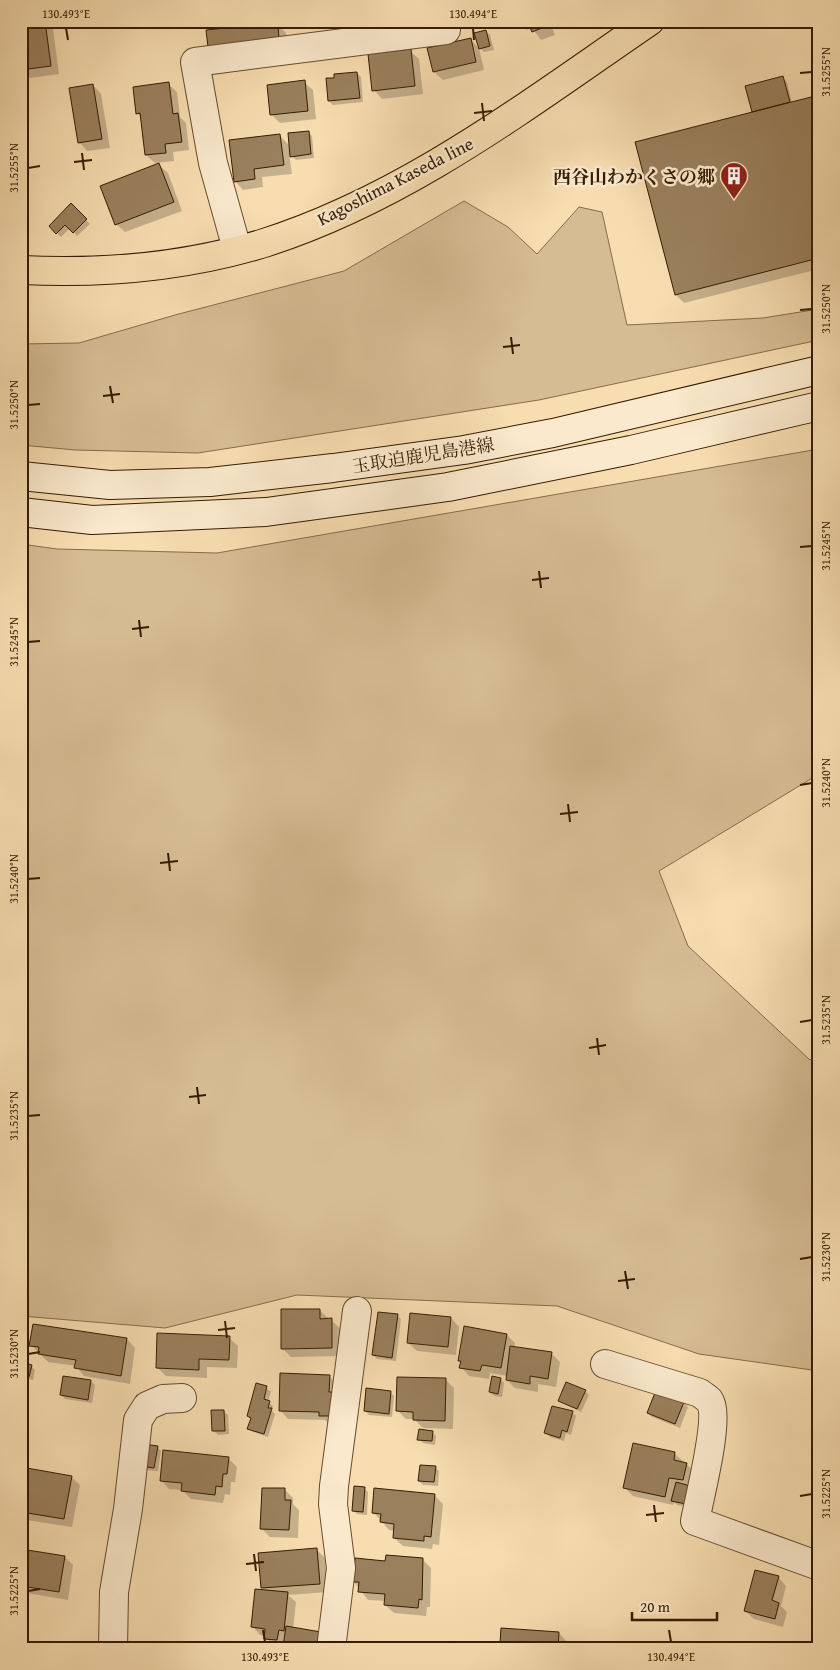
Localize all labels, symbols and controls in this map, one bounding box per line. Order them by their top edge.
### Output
text: 130.493°E [42,5,90,22]
text: 130.494°E [449,5,497,22]
text: 31.5255°N [817,47,834,97]
street label: Kagoshima Kaseda line [312,130,478,232]
text: 31.5255°N [5,143,22,193]
building icon: 西谷山わかくさの郷 [719,161,749,200]
place label: 西谷山わかくさの郷 [553,163,715,190]
text: 31.5250°N [817,284,834,334]
text: 31.5250°N [5,380,22,430]
street label: 玉取迫鹿児島港線 [350,430,496,480]
text: 31.5245°N [817,521,834,571]
text: 31.5245°N [5,617,22,667]
text: 31.5240°N [817,758,834,808]
text: 31.5240°N [5,854,22,904]
text: 31.5235°N [817,995,834,1045]
text: 31.5235°N [5,1091,22,1141]
text: 31.5230°N [817,1232,834,1282]
text: 31.5230°N [5,1329,22,1379]
text: 31.5225°N [817,1469,834,1519]
text: 31.5225°N [5,1566,22,1616]
scale bar [632,1590,718,1622]
text: 20 m [640,1596,671,1617]
text: 130.493°E [241,1648,289,1665]
text: 130.494°E [647,1648,695,1665]

